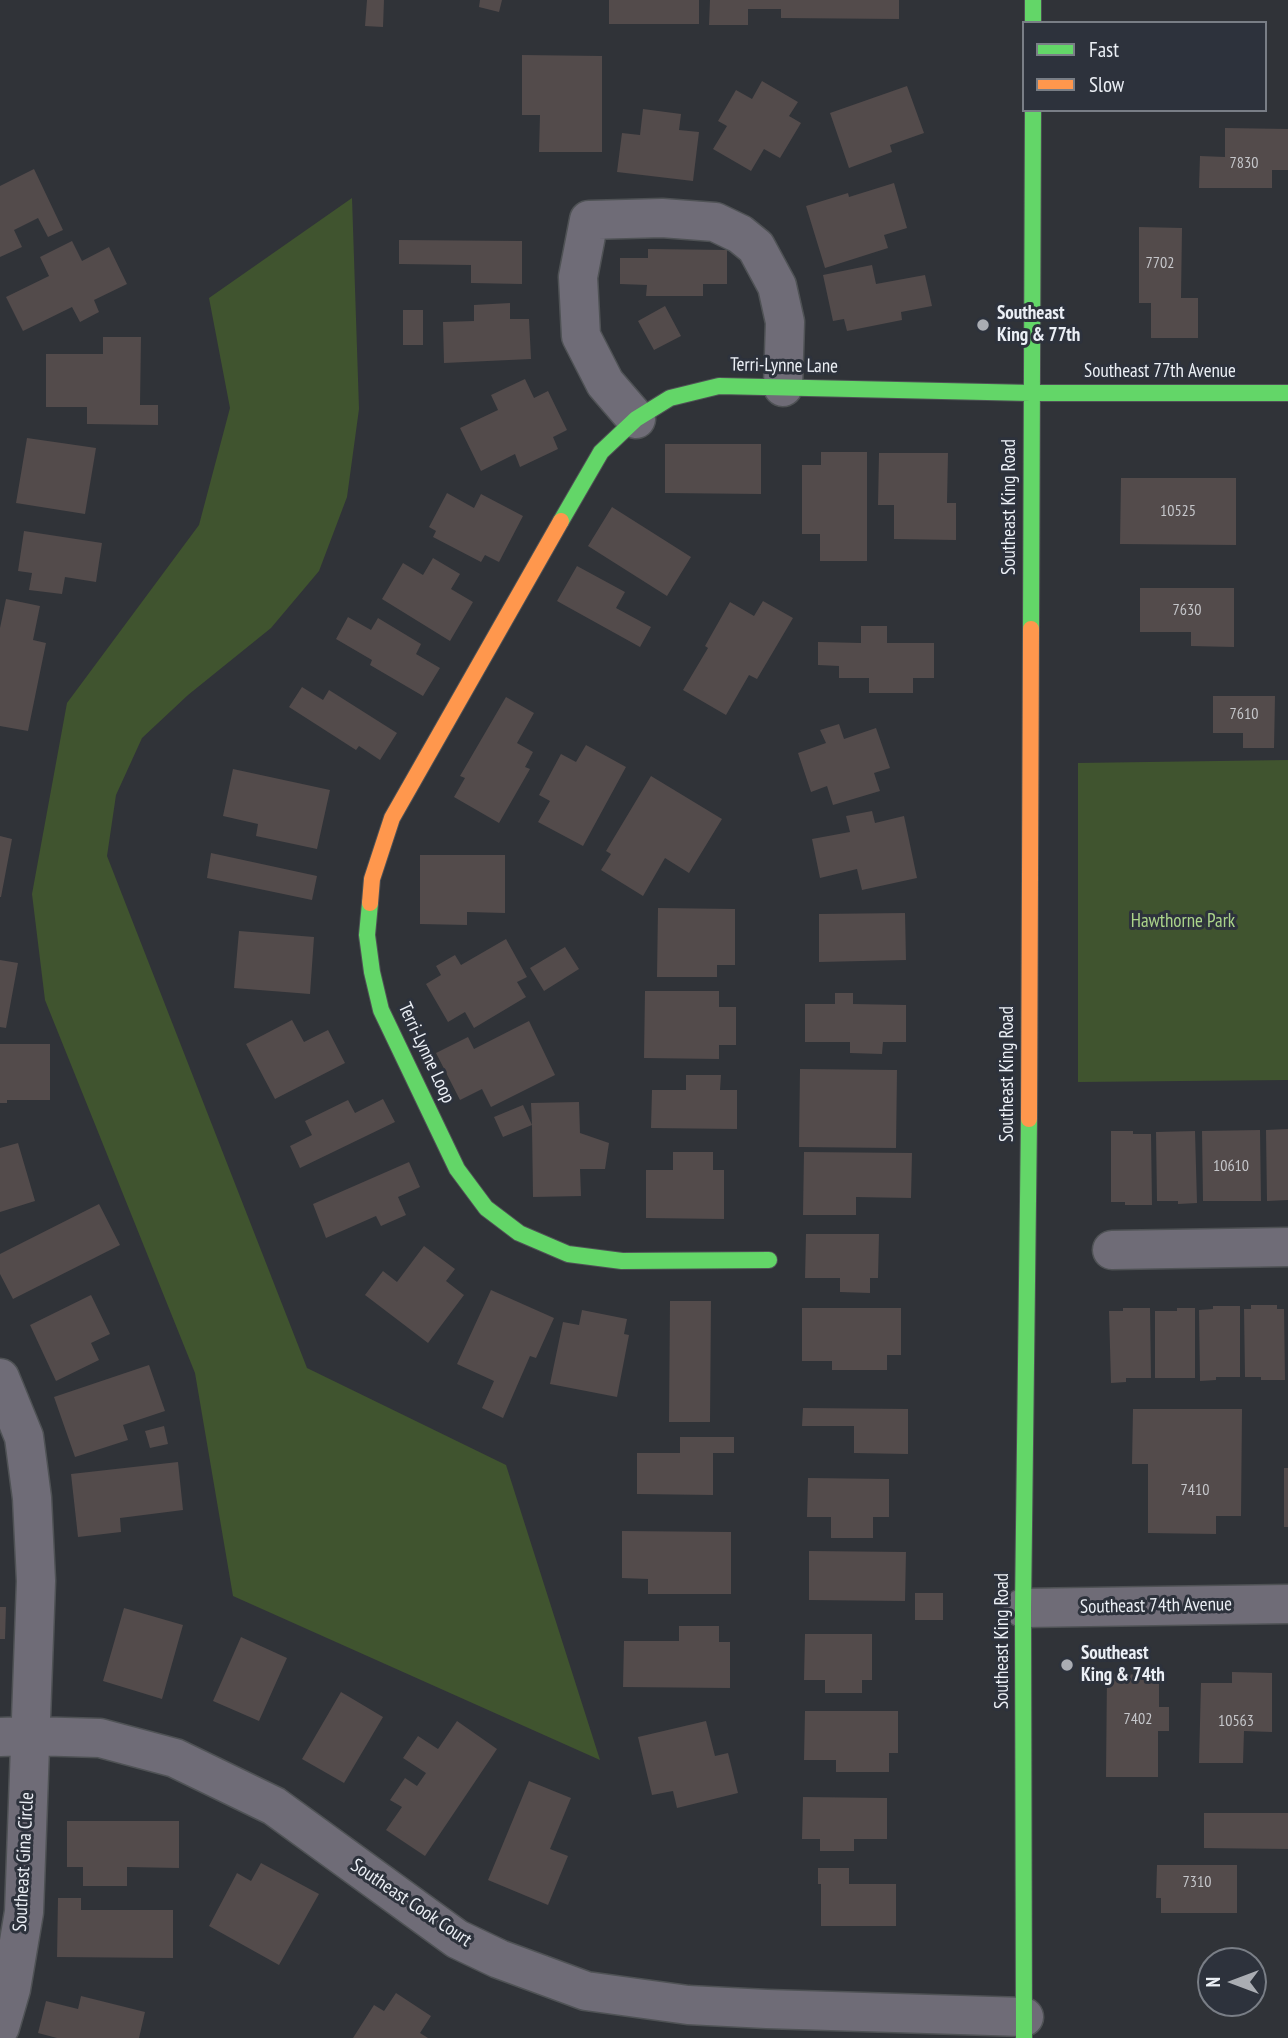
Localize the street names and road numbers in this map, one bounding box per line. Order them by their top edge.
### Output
street label: Terri-Lynne Lane [730,354,838,378]
street label: Southeast 77th Avenue [1084,361,1236,383]
street label: Southeast King Road [999,439,1021,575]
street label: Terri-Lynne Loop [393,999,459,1107]
street label: Southeast King Road [997,1006,1019,1142]
street label: Southeast King Road [992,1573,1014,1709]
street label: Southeast 74th Avenue [1080,1593,1232,1619]
street label: Southeast Gina Circle [9,1792,39,1932]
street label: Southeast Cook Court [346,1854,476,1952]

